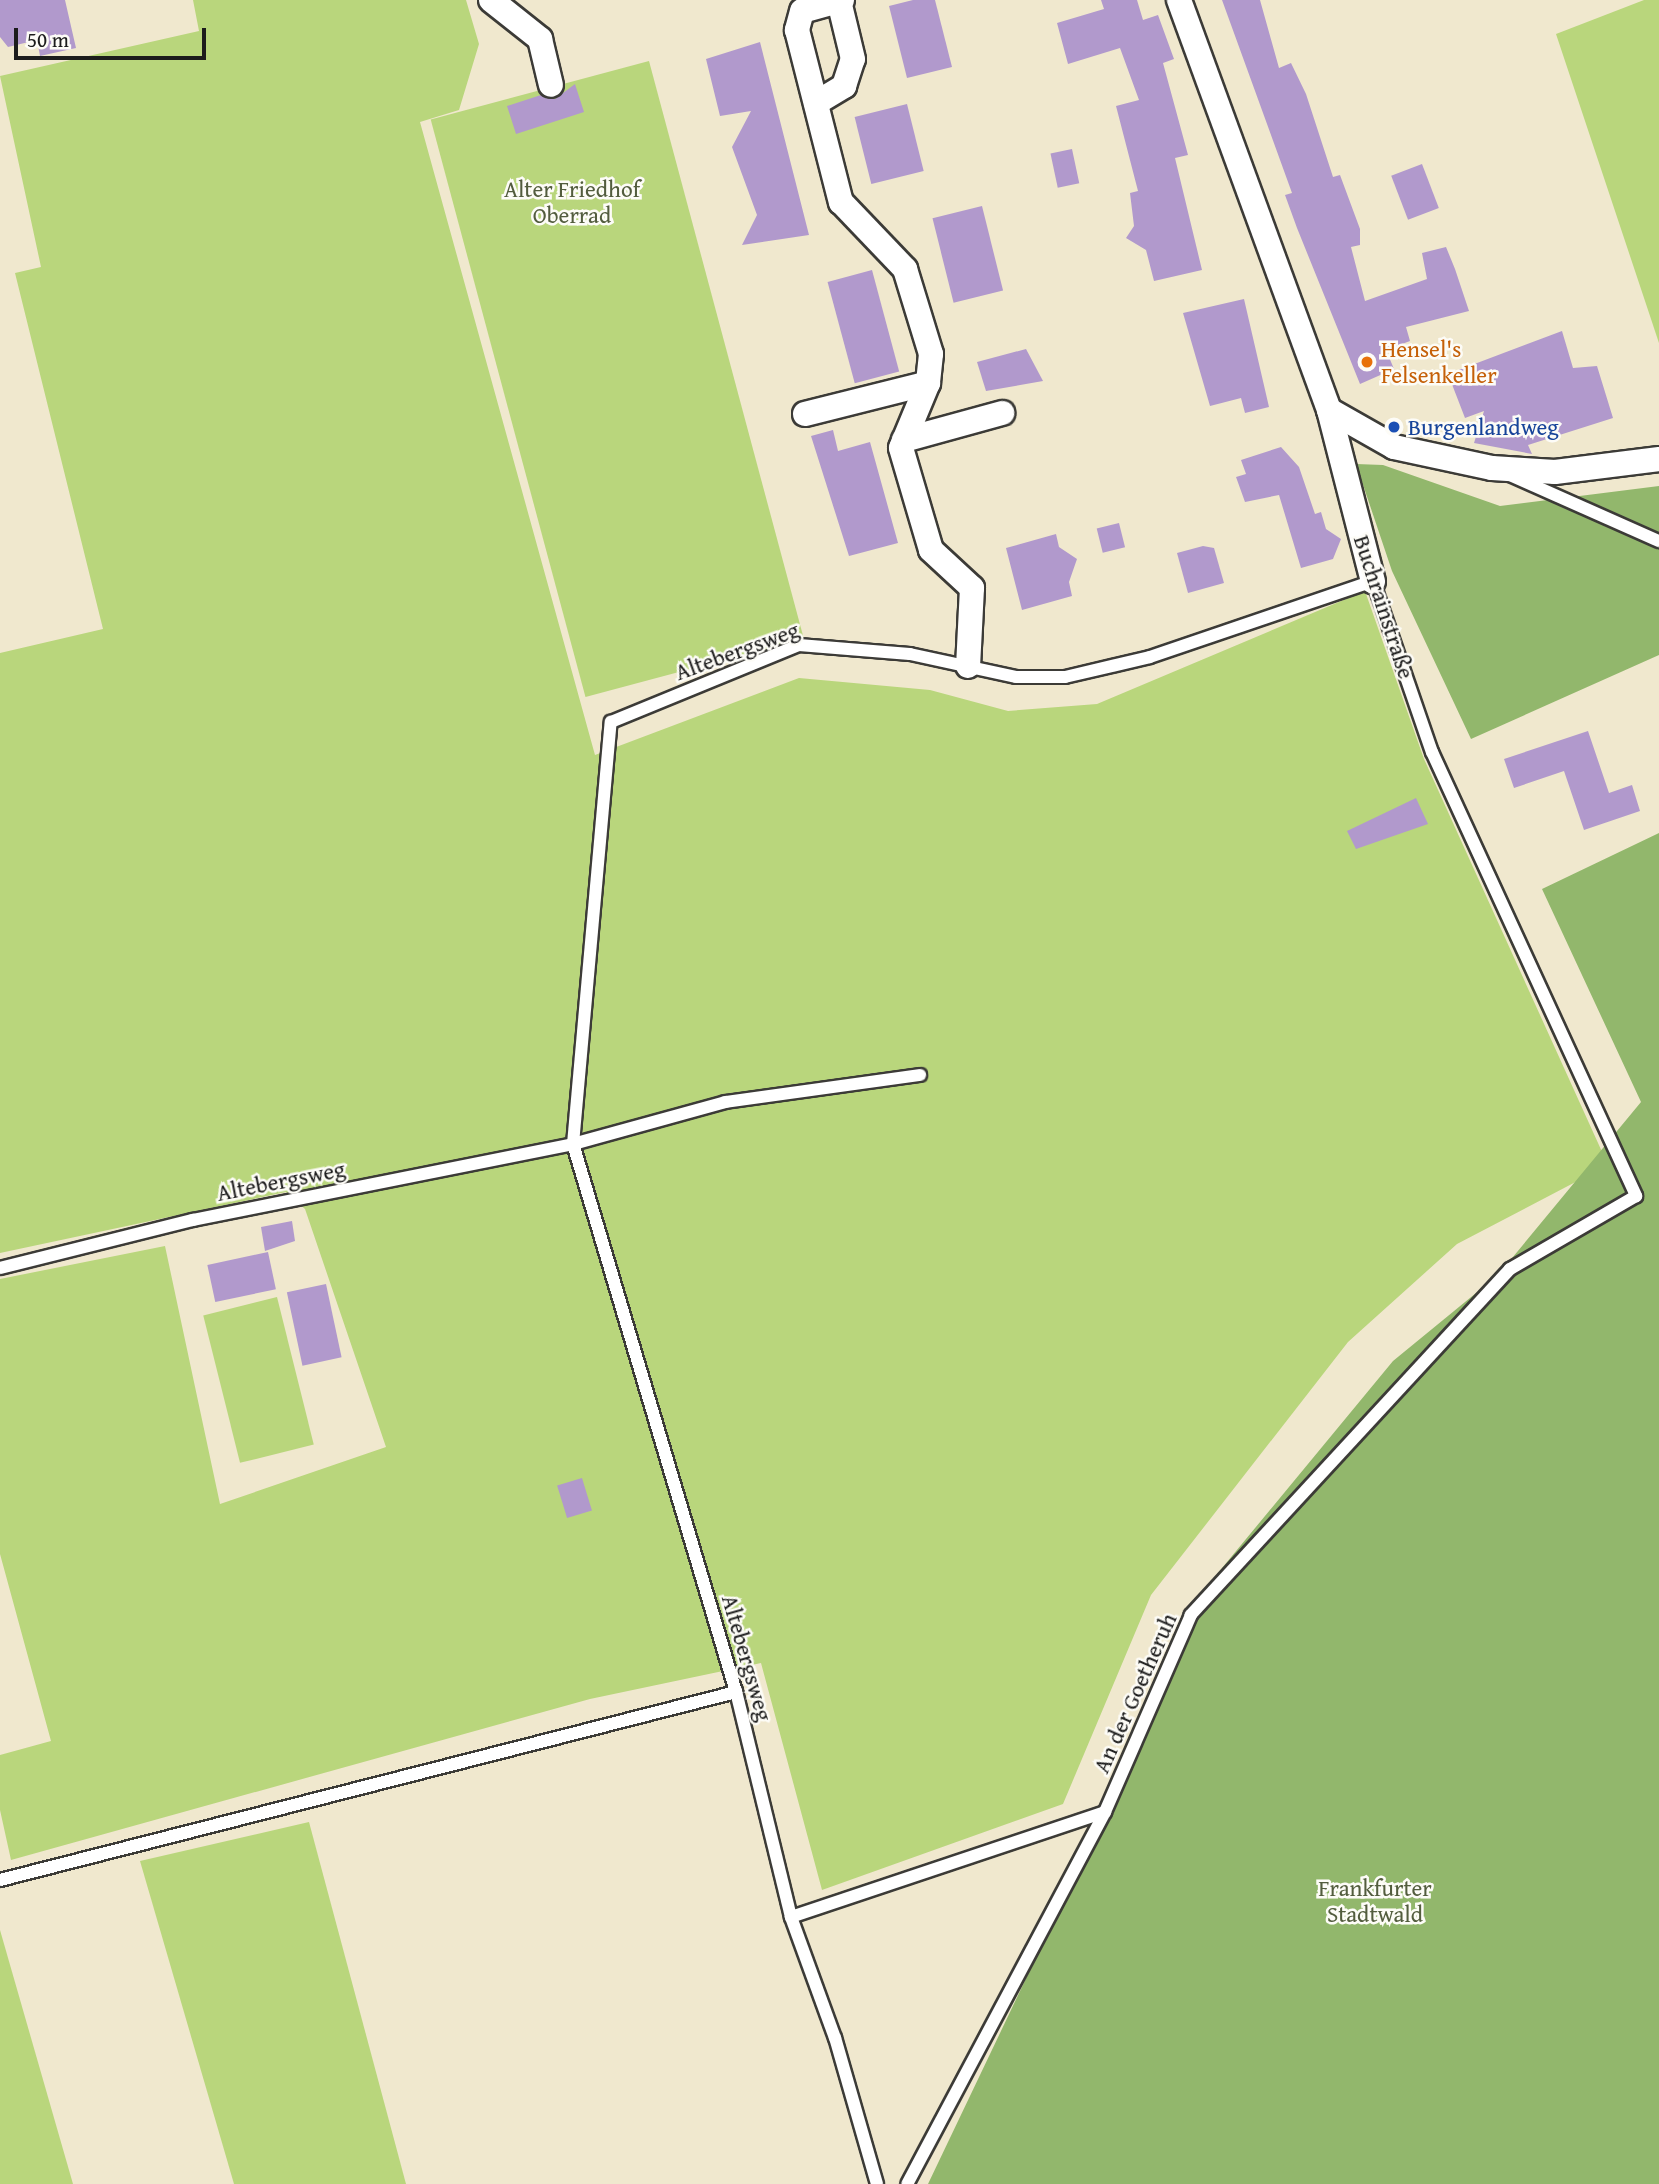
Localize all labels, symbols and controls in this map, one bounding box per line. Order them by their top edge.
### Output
scale bar [18,14,210,58]
text: 50 m [27,24,69,55]
park label: Alter Friedhof Oberrad [504,175,640,229]
place label: Hensel's Felsenkeller [1381,335,1497,389]
marker: Hensel's Felsenkeller [1359,354,1375,370]
place label: Burgenlandweg [1408,413,1559,441]
marker: Burgenlandweg [1386,419,1402,435]
street label: Buchrainstraße [1348,532,1420,682]
street label: Altebergsweg [671,616,803,686]
street label: Altebergsweg [214,1155,348,1207]
street label: Altebergsweg [716,1592,778,1724]
street label: An der Goetheruh [1087,1609,1183,1777]
park label: Frankfurter Stadtwald [1318,1874,1432,1928]

